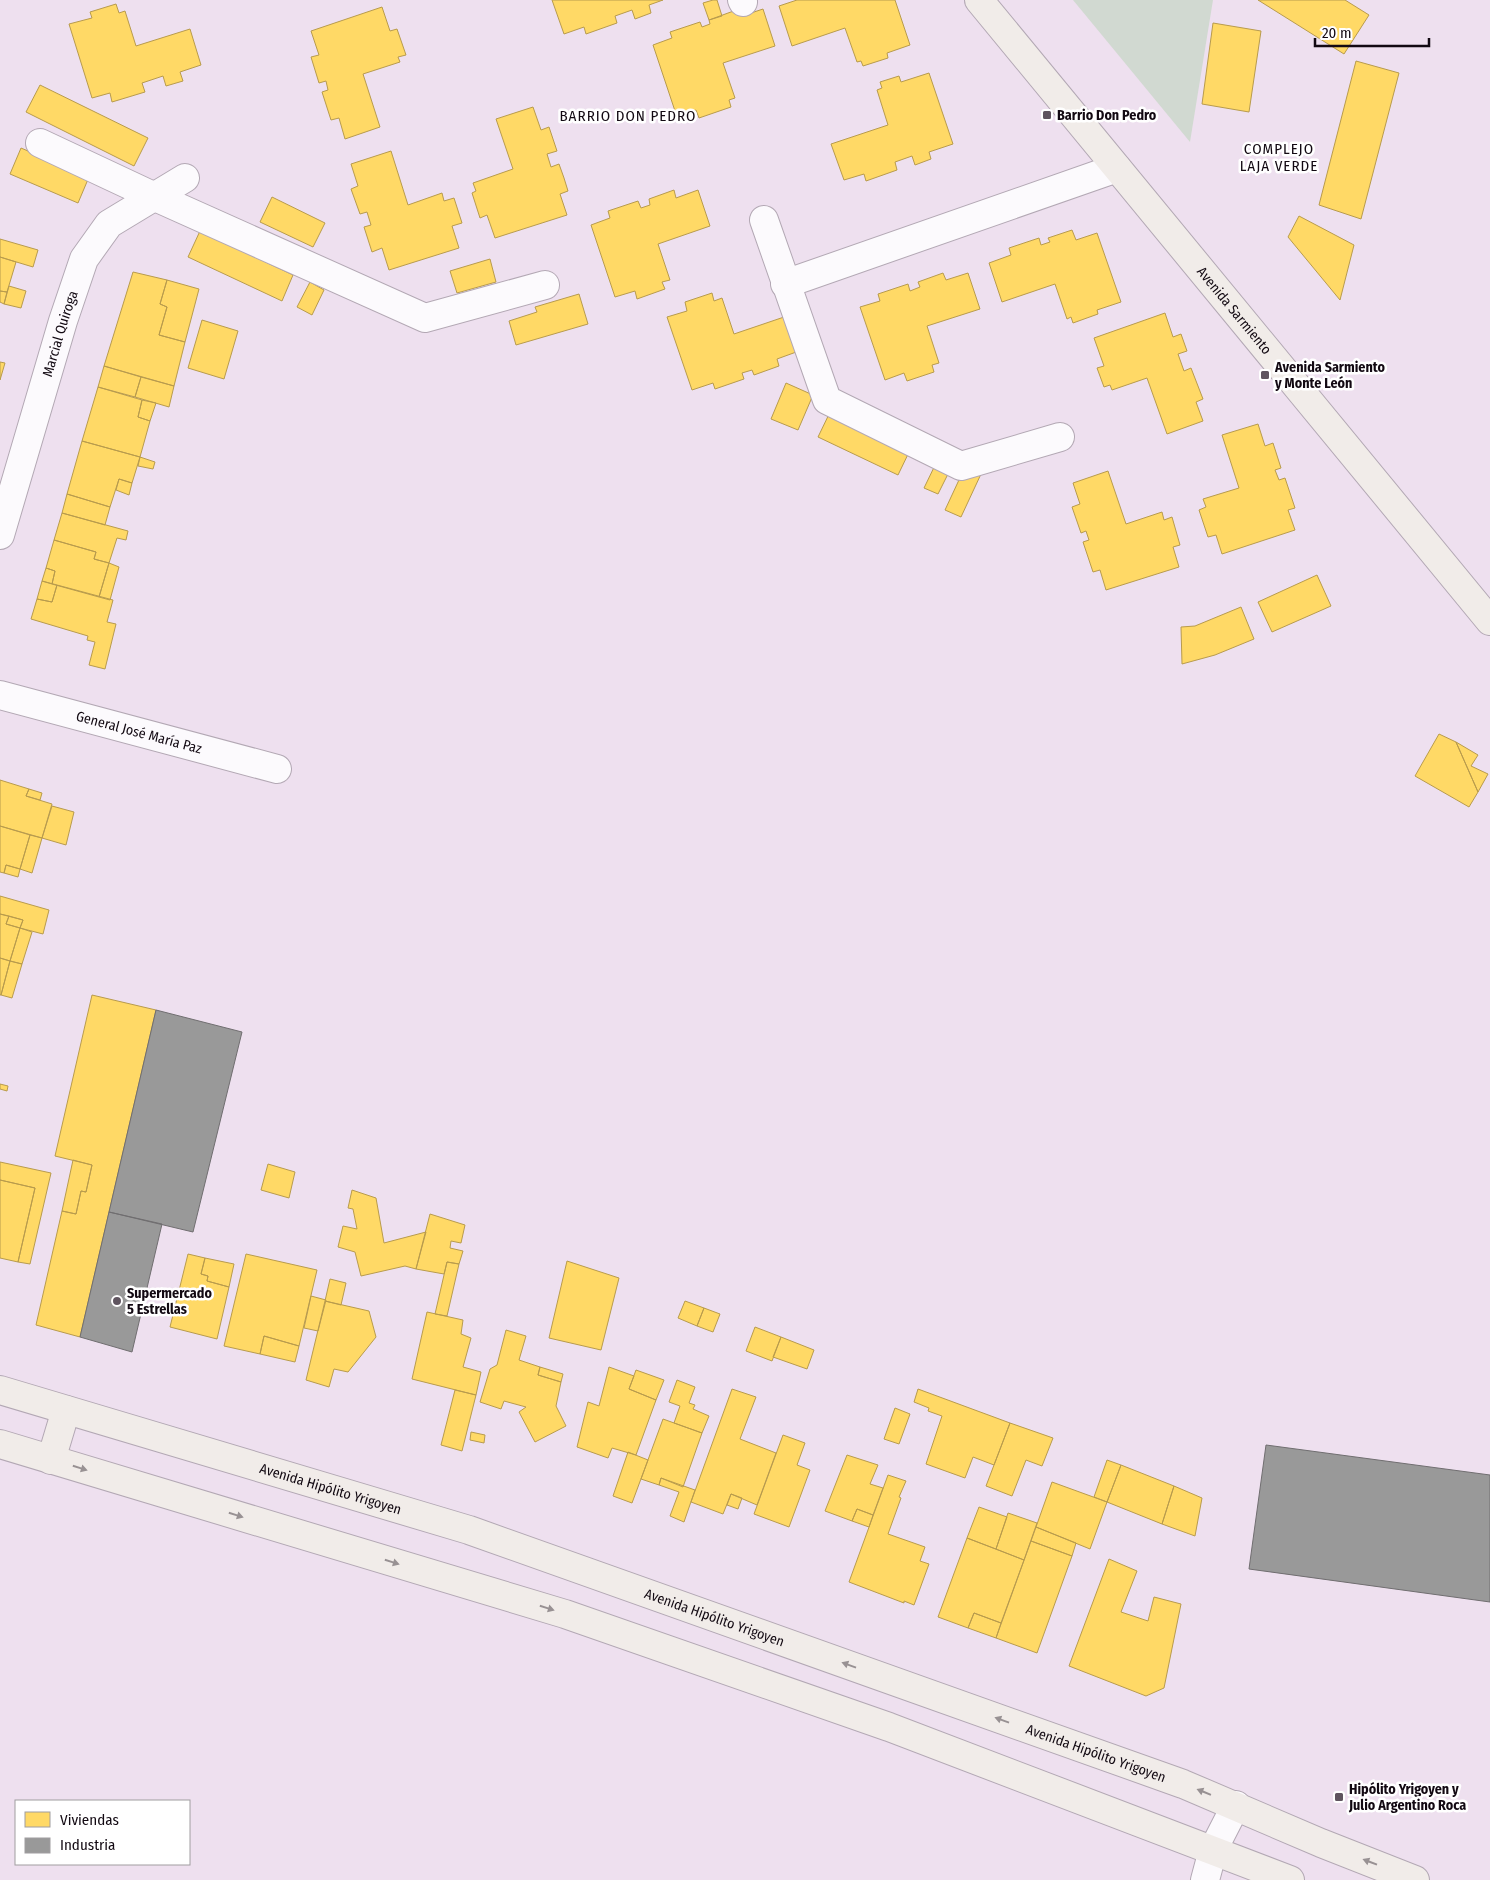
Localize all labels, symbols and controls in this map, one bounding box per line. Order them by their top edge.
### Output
scale bar [1315,15,1429,47]
text: 20 m [1322,24,1352,42]
district label: BARRIO DON PEDRO [559,107,697,125]
place label: Barrio Don Pedro [1057,107,1157,124]
marker: Barrio Don Pedro [1041,109,1053,121]
district label: COMPLEJO LAJA VERDE [1240,140,1318,175]
street label: Avenida Sarmiento [1193,264,1275,358]
street label: Marcial Quiroga [39,288,82,379]
place label: Avenida Sarmiento y Monte León [1274,359,1385,392]
marker: Avenida Sarmiento y Monte León [1259,369,1271,381]
street label: General José María Paz [74,708,204,758]
place label: Supermercado 5 Estrellas [127,1285,212,1318]
marker: Supermercado 5 Estrellas [111,1295,123,1307]
street label: Avenida Hipólito Yrigoyen [258,1460,403,1518]
one-way arrow [73,1465,88,1473]
one-way arrow [228,1512,243,1520]
one-way arrow [384,1558,399,1566]
street label: Avenida Hipólito Yrigoyen [642,1585,786,1650]
one-way arrow [540,1605,555,1613]
one-way arrow [841,1661,856,1668]
one-way arrow [994,1715,1009,1723]
street label: Avenida Hipólito Yrigoyen [1024,1721,1168,1786]
place label: Hipólito Yrigoyen y Julio Argentino Roca [1348,1781,1466,1814]
one-way arrow [1197,1788,1211,1796]
marker: Hipólito Yrigoyen y Julio Argentino Roca [1333,1791,1345,1803]
legend [15,1800,190,1865]
text: Viviendas [60,1811,119,1829]
text: Industria [60,1836,115,1854]
one-way arrow [1362,1858,1377,1866]

